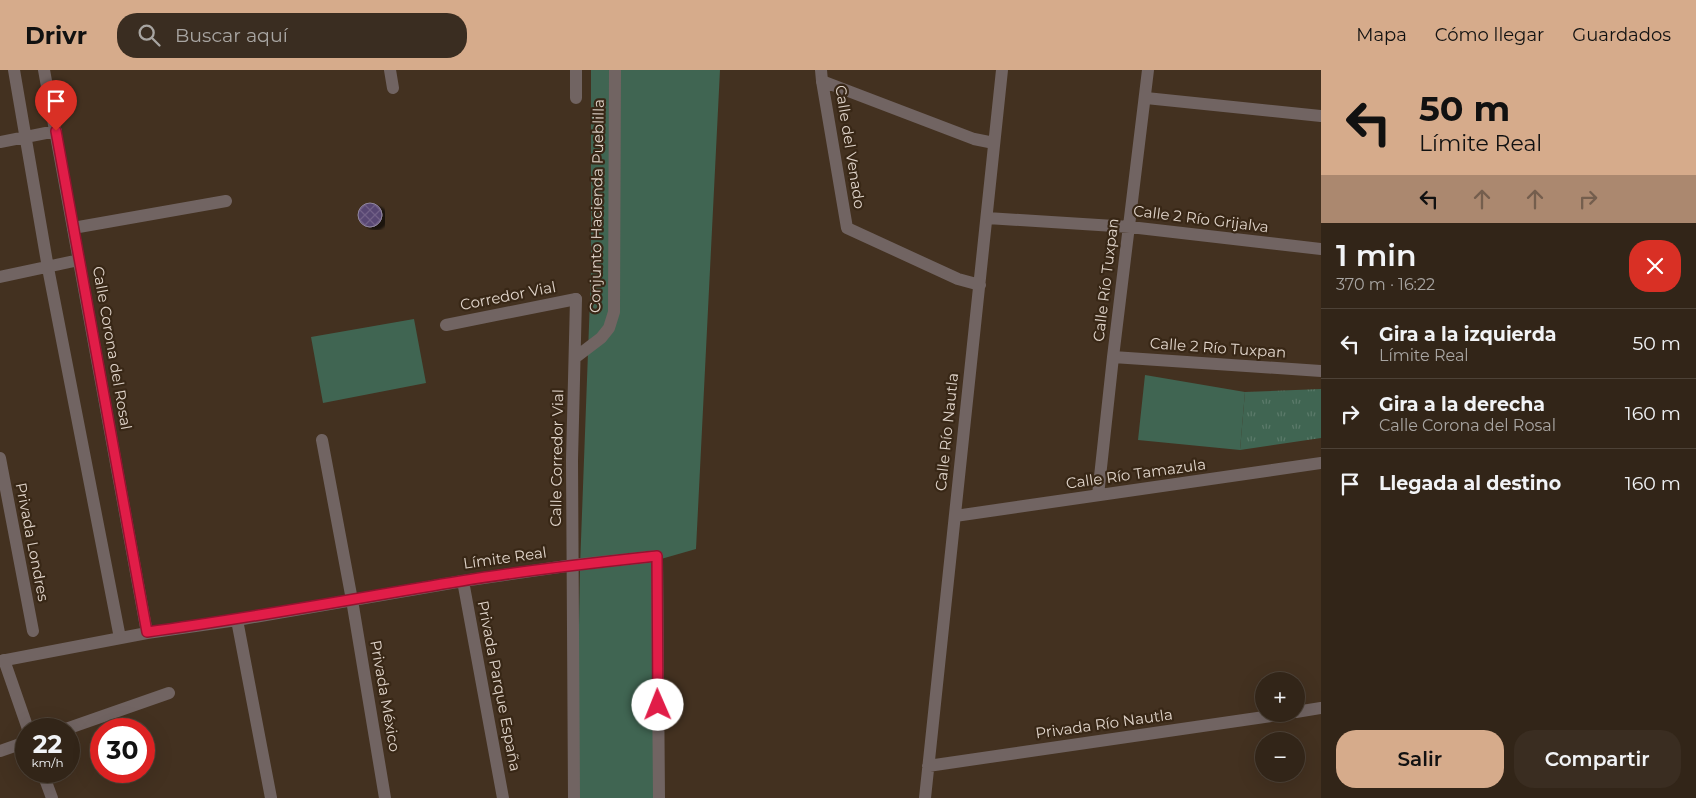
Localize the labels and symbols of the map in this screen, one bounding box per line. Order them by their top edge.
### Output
pin [35,80,77,131]
street label: Calle del Venado [831,84,870,210]
street label: Conjunto Hacienda Pueblilla [585,99,608,313]
street label: Calle 2 Río Grijalva [1132,201,1270,236]
street label: Calle Río Tuxpan [1089,217,1123,343]
street label: Calle Corona del Rosal [89,265,136,431]
street label: Corredor Vial [458,277,557,314]
street label: Calle 2 Río Tuxpan [1149,333,1287,362]
street label: Calle Río Nautla [931,372,962,492]
street label: Calle Corredor Vial [546,389,567,527]
street label: Calle Río Tamazula [1065,454,1207,493]
street label: Privada Londres [12,481,53,603]
street label: Límite Real [462,542,548,573]
street label: Privada Parque España [474,599,525,773]
street label: Privada México [366,639,405,753]
position arrow [631,678,683,730]
street label: Privada Río Nautla [1034,704,1174,743]
speed limit sign: 30 [90,718,155,783]

